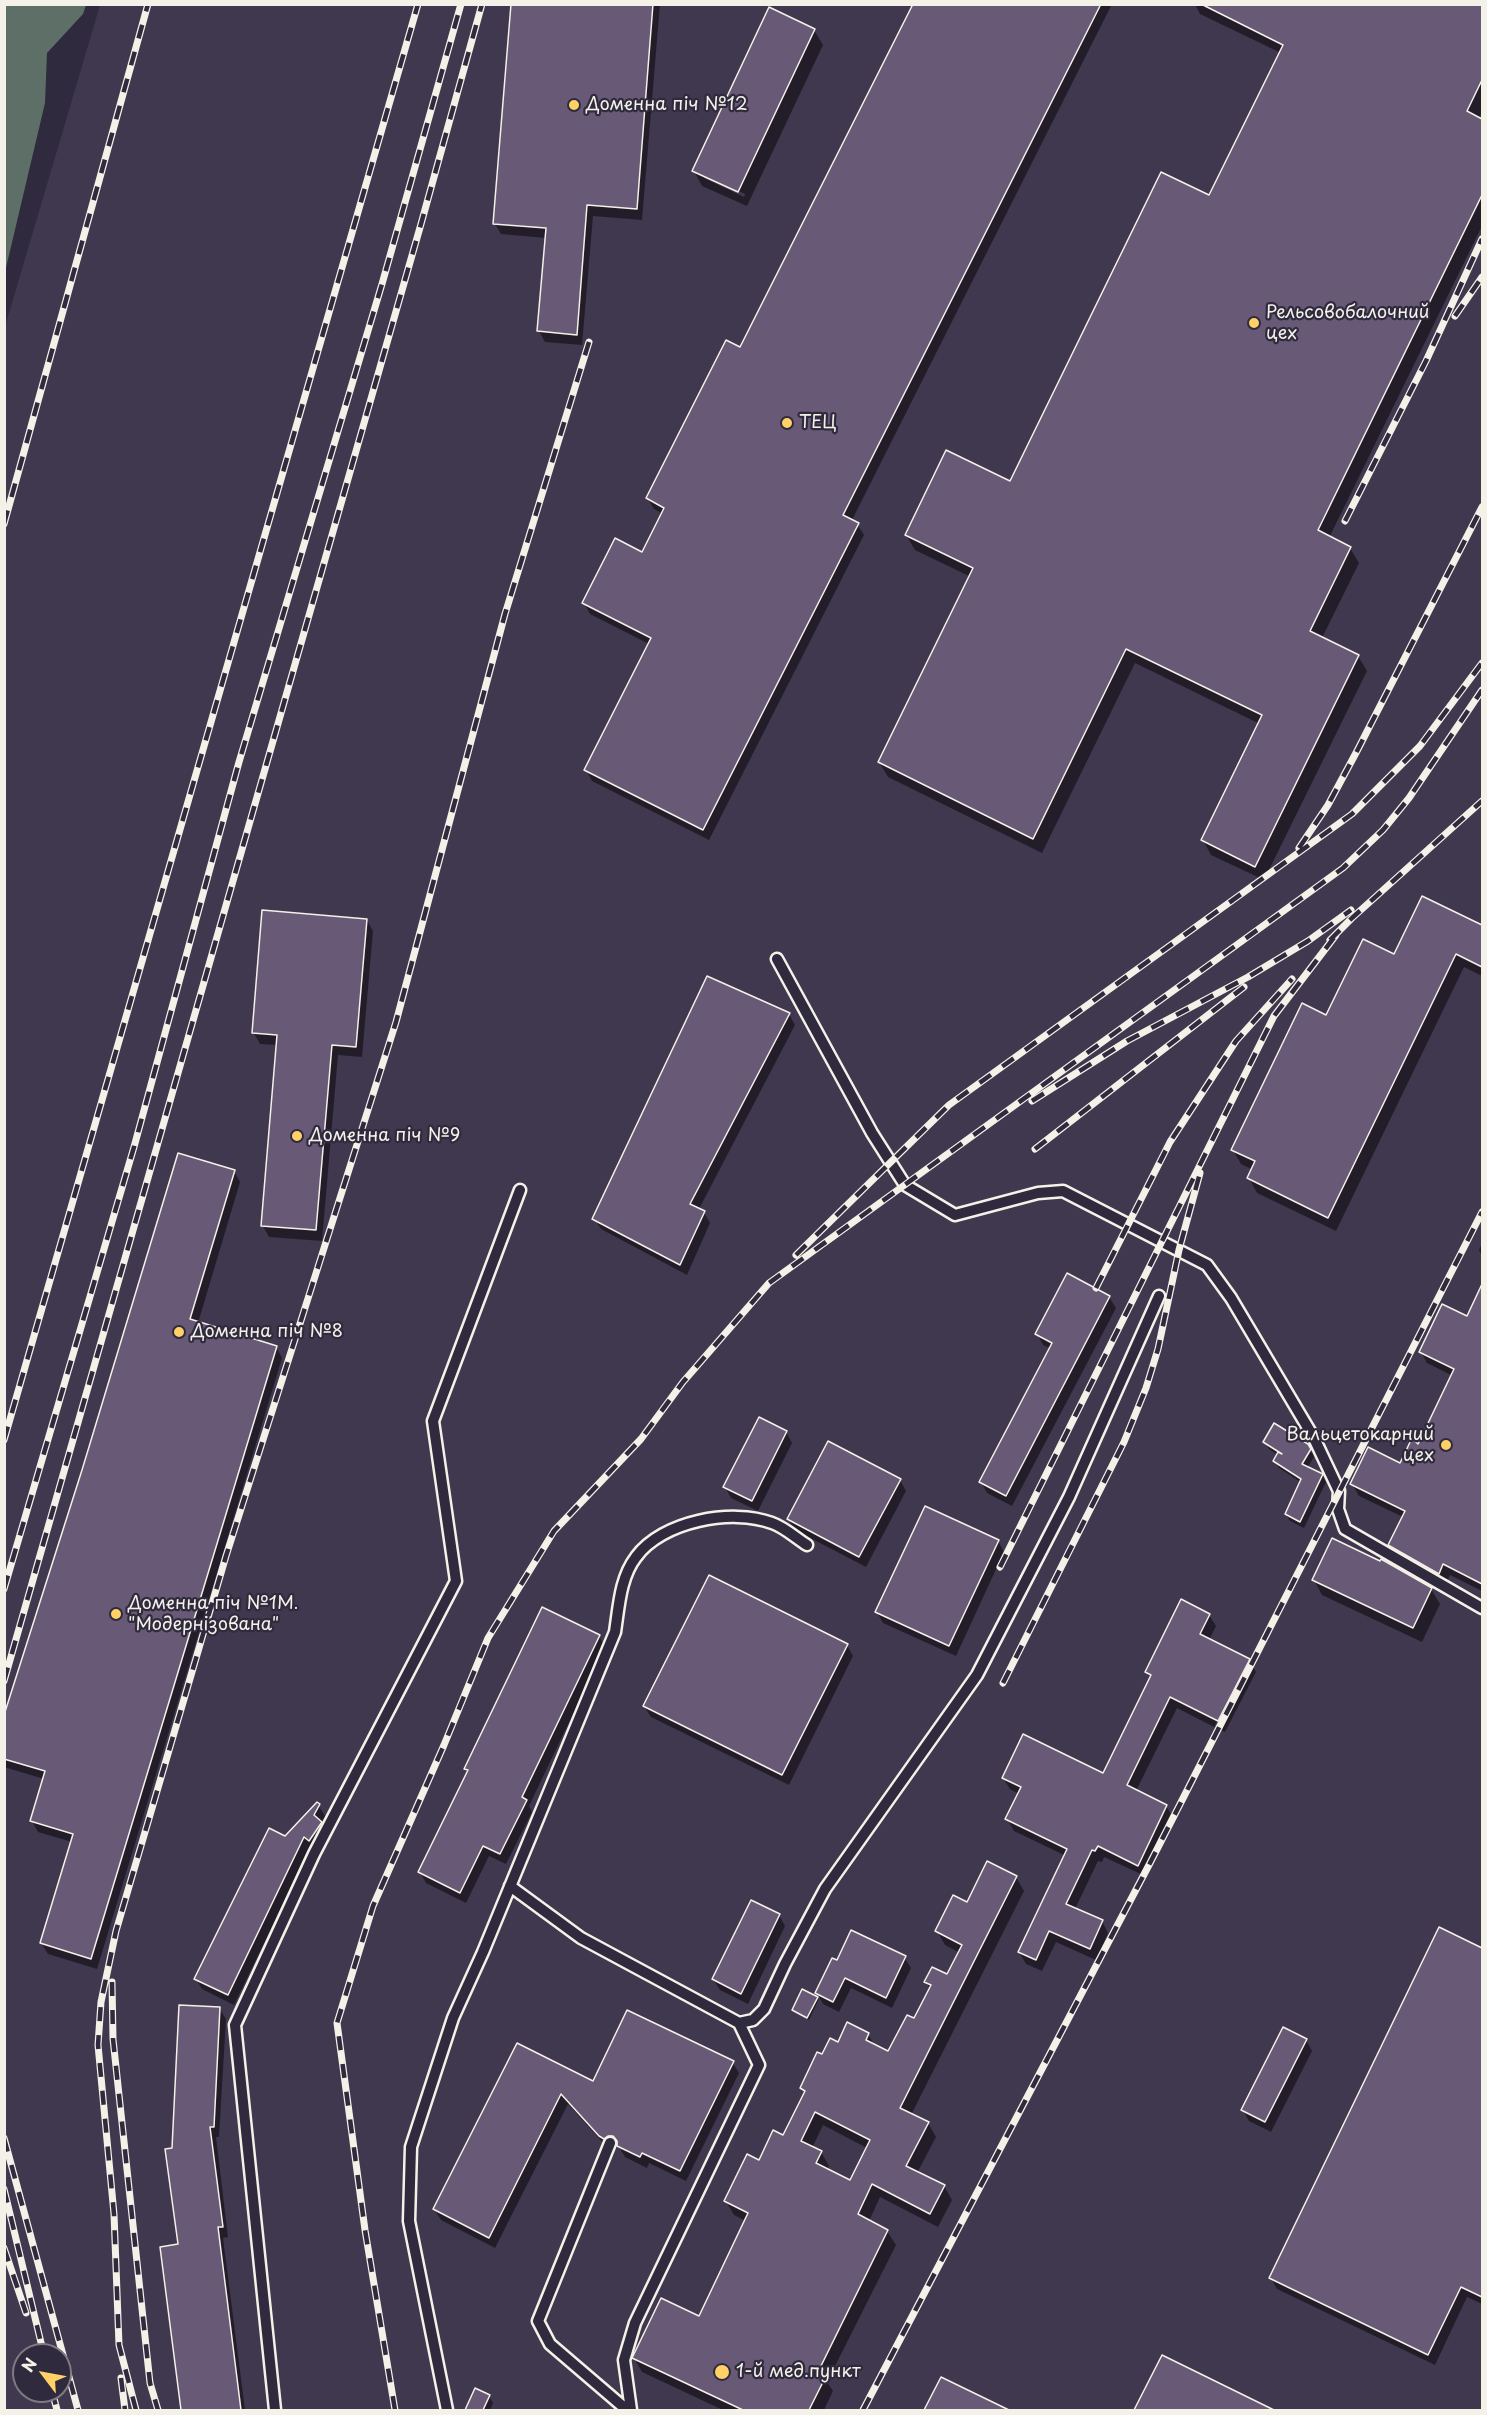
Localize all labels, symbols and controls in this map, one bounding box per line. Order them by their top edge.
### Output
place label: Доменна піч №12 [586,94,748,116]
marker: Доменна піч №12 [567,98,581,112]
place label: Рельсовобалочний цех [1266,302,1429,344]
marker: Рельсовобалочний цех [1247,316,1261,330]
place label: ТЕЦ [799,412,837,434]
marker: ТЕЦ [780,416,794,430]
place label: Доменна піч №9 [309,1125,460,1147]
marker: Доменна піч №9 [290,1129,304,1143]
place label: Доменна піч №8 [191,1321,343,1343]
marker: Доменна піч №8 [172,1325,186,1339]
place label: Вальцетокарний цех [1286,1424,1434,1466]
marker: Вальцетокарний цех [1439,1438,1453,1452]
place label: Доменна піч №1М. "Модернізована" [128,1593,299,1636]
marker: Доменна піч №1М. "Модернізована" [109,1607,123,1621]
north arrow [12,2343,72,2403]
text: N [15,2353,42,2376]
place label: 1-й мед.пункт [736,2361,861,2383]
marker: 1-й мед.пункт [713,2363,731,2381]

